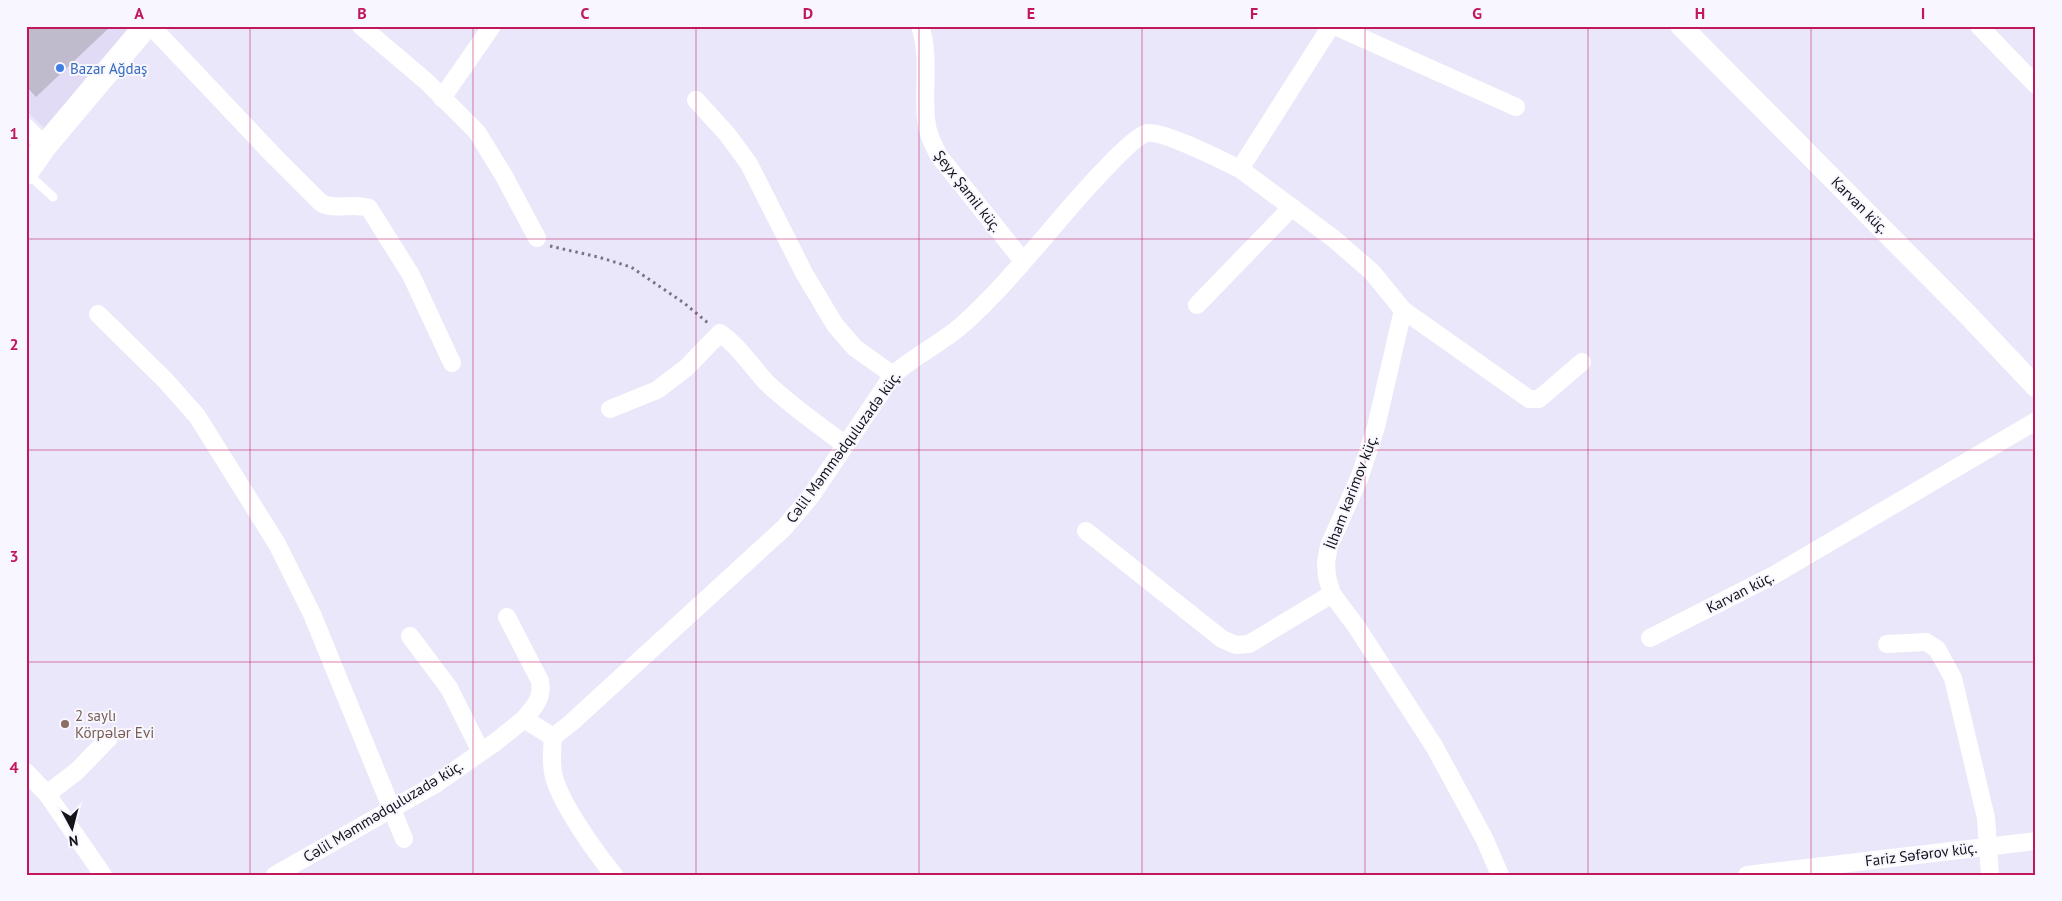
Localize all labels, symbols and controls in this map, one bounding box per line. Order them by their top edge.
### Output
text: A [134,3,144,23]
text: B [357,3,367,23]
text: C [581,3,590,23]
text: D [803,3,813,23]
text: E [1027,3,1035,23]
text: F [1250,3,1258,23]
text: G [1472,3,1482,23]
text: H [1695,3,1705,23]
text: I [1921,3,1925,23]
place label: Bazar Ağdaş [70,59,147,78]
marker: Bazar Ağdaş [54,62,66,74]
text: 1 [9,123,19,143]
street label: Şeyx Şamil küç. [930,146,1006,236]
street label: Karvan küç. [1827,172,1893,238]
text: 2 [9,334,19,354]
street label: Cəlil Məmmədquluzadə küç. [782,367,904,527]
street label: İlham kərimov küç. [1320,432,1382,552]
text: 3 [9,546,19,566]
street label: Karvan küç. [1703,567,1777,617]
place label: 2 saylı Körpələr Evi [75,706,154,742]
marker: 2 saylı Körpələr Evi [59,718,71,730]
street label: Cəlil Məmmədquluzadə küç. [300,756,466,866]
text: 4 [9,757,19,777]
north arrow [48,804,98,854]
text: N [68,831,79,850]
street label: Fariz Səfərov küç. [1864,838,1978,870]

